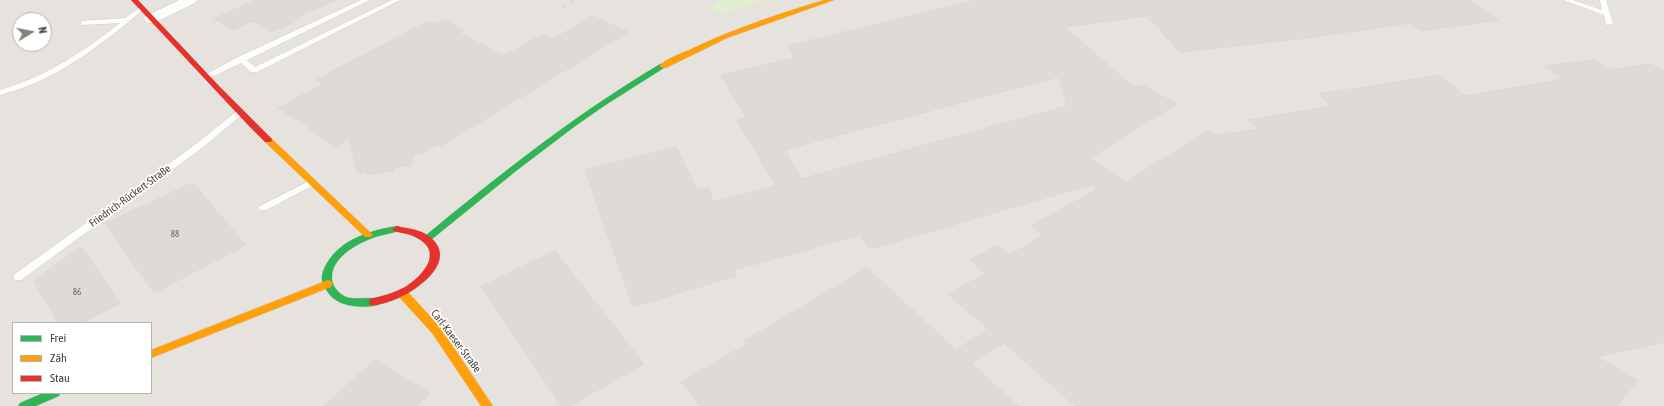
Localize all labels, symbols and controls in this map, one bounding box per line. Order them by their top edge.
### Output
north arrow [12,12,52,52]
text: N [36,26,49,34]
street label: Friedrich-Rückert-Straße [87,162,173,230]
house number: 88 [171,229,179,239]
house number: 86 [73,287,81,297]
street label: Carl-Kaeser-Straße [428,307,484,375]
legend [12,322,152,394]
text: Frei [50,331,66,345]
text: Zäh [50,351,67,365]
text: Stau [50,371,70,385]

